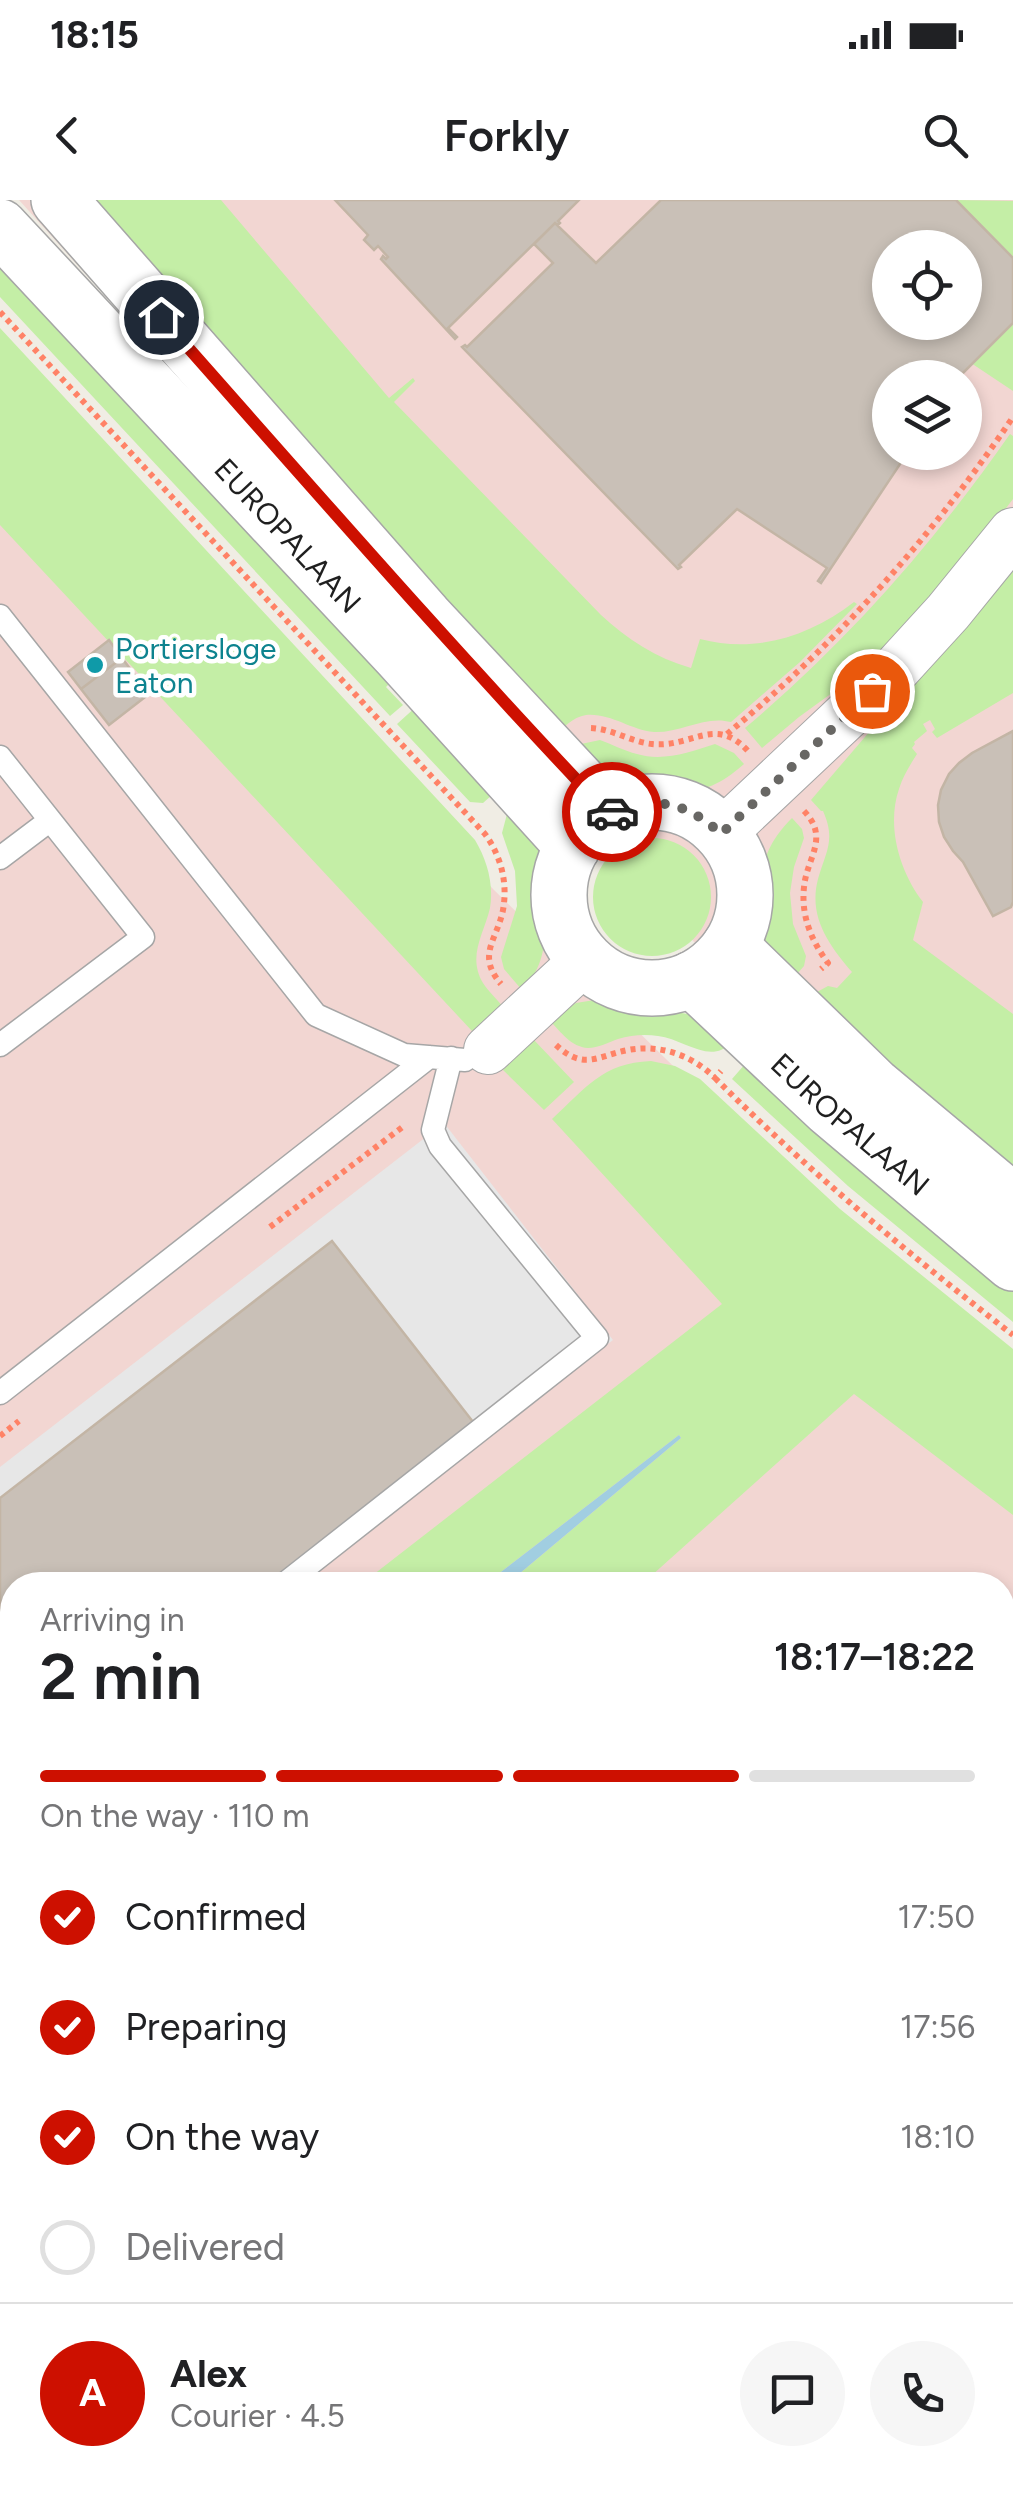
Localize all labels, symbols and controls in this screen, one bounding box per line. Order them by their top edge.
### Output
text: 18:15 [50,12,139,58]
icon: back [40,108,95,163]
text: Forkly [444,108,569,162]
icon: search [918,108,973,163]
map controls [872,230,982,470]
button: locate [872,230,982,340]
pin [119,275,204,360]
icon: home [134,290,189,345]
button: layers [872,360,982,470]
street label: EUROPALAAN [207,450,369,620]
place label: Portiersloge Eaton [115,630,276,701]
pin [830,649,915,734]
marker: Portiersloge Eaton [84,654,106,676]
icon: bag [845,664,900,719]
courier [562,762,662,862]
icon: car [585,785,640,840]
street label: EUROPALAAN [764,1045,937,1203]
text: Arriving in [40,1601,185,1639]
text: 18:17–18:22 [774,1634,975,1680]
text: 2 min [40,1637,202,1715]
text: On the way · 110 m [40,1797,310,1835]
icon: check [40,1890,95,1945]
text: Confirmed [125,1894,307,1940]
text: 17:50 [898,1898,975,1936]
icon: check [40,2000,95,2055]
text: Preparing [125,2004,287,2050]
text: 17:56 [900,2008,975,2046]
icon: check [40,2110,95,2165]
text: On the way [125,2114,319,2160]
text: 18:10 [900,2118,975,2156]
text: Delivered [125,2224,285,2270]
button: chat [740,2341,845,2446]
button: phone [870,2341,975,2446]
text: Alex [170,2351,247,2397]
text: A [79,2370,106,2416]
text: Courier · 4.5 [170,2397,345,2435]

